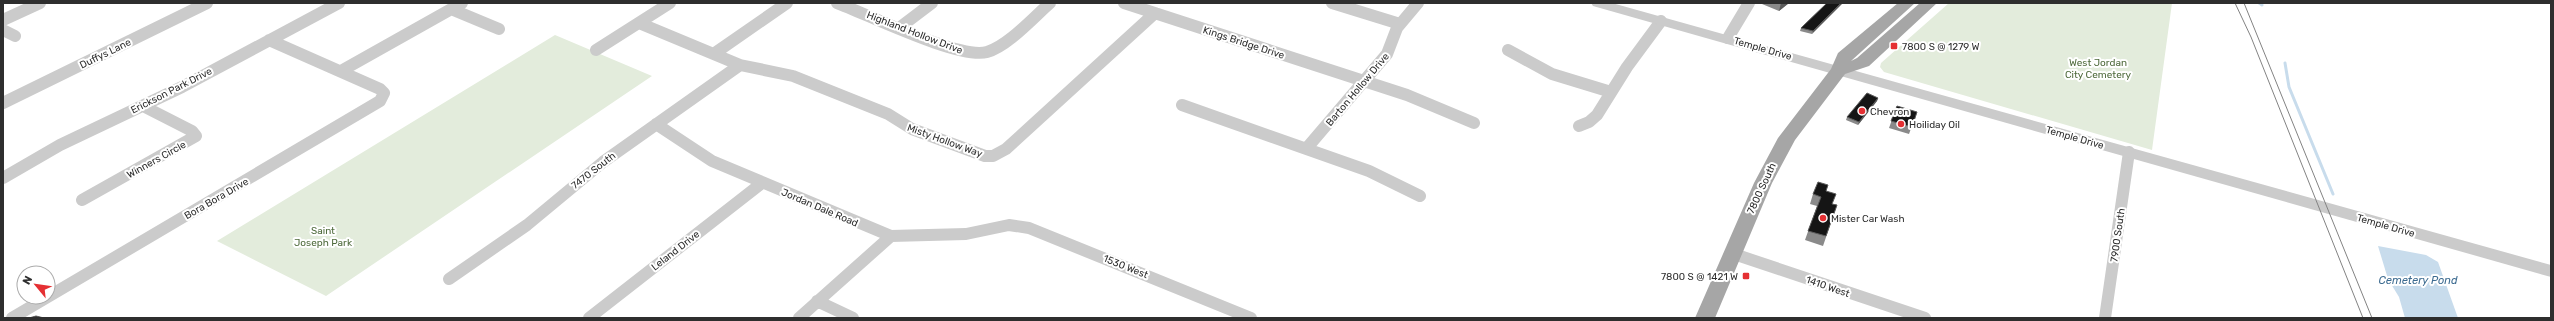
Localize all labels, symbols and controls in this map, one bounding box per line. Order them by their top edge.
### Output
street label: Highland Hollow Drive [865,9,965,57]
street label: Kings Bridge Drive [1201,24,1286,62]
street label: Temple Drive [1732,35,1794,63]
street label: Duffys Lane [78,36,133,71]
marker: 7800 S @ 1279 W [1889,41,1899,51]
place label: 7800 S @ 1279 W [1902,41,1980,53]
street label: Barton Hollow Drive [1324,50,1392,129]
park label: West Jordan City Cemetery [2065,57,2132,81]
street label: Erickson Park Drive [129,65,214,117]
marker: Chevron [1857,106,1867,116]
place label: Chevron [1870,106,1909,118]
marker: Hoiliday Oil [1896,119,1906,129]
place label: Hoiliday Oil [1909,119,1960,131]
street label: Misty Hollow Way [905,122,984,160]
street label: Temple Drive [2044,124,2106,152]
street label: Winners Circle [125,138,189,181]
street label: 7470 South [569,150,618,192]
street label: 7800 South [1745,161,1779,216]
street label: Bora Bora Drive [182,175,251,222]
street label: Jordan Dale Road [779,186,860,230]
street label: 7900 South [2108,207,2128,263]
street label: Temple Drive [2355,212,2417,240]
marker: Mister Car Wash [1818,213,1828,223]
place label: Mister Car Wash [1831,213,1905,225]
park label: Saint Joseph Park [294,225,353,249]
street label: Leland Drive [649,228,702,273]
street label: 1530 West [1101,253,1150,281]
north arrow [16,265,56,305]
place label: 7800 S @ 1421 W [1661,271,1738,283]
marker: 7800 S @ 1421 W [1741,271,1751,281]
text: N [20,274,35,287]
street label: 1410 West [1804,274,1851,300]
water label: Cemetery Pond [2378,274,2458,287]

